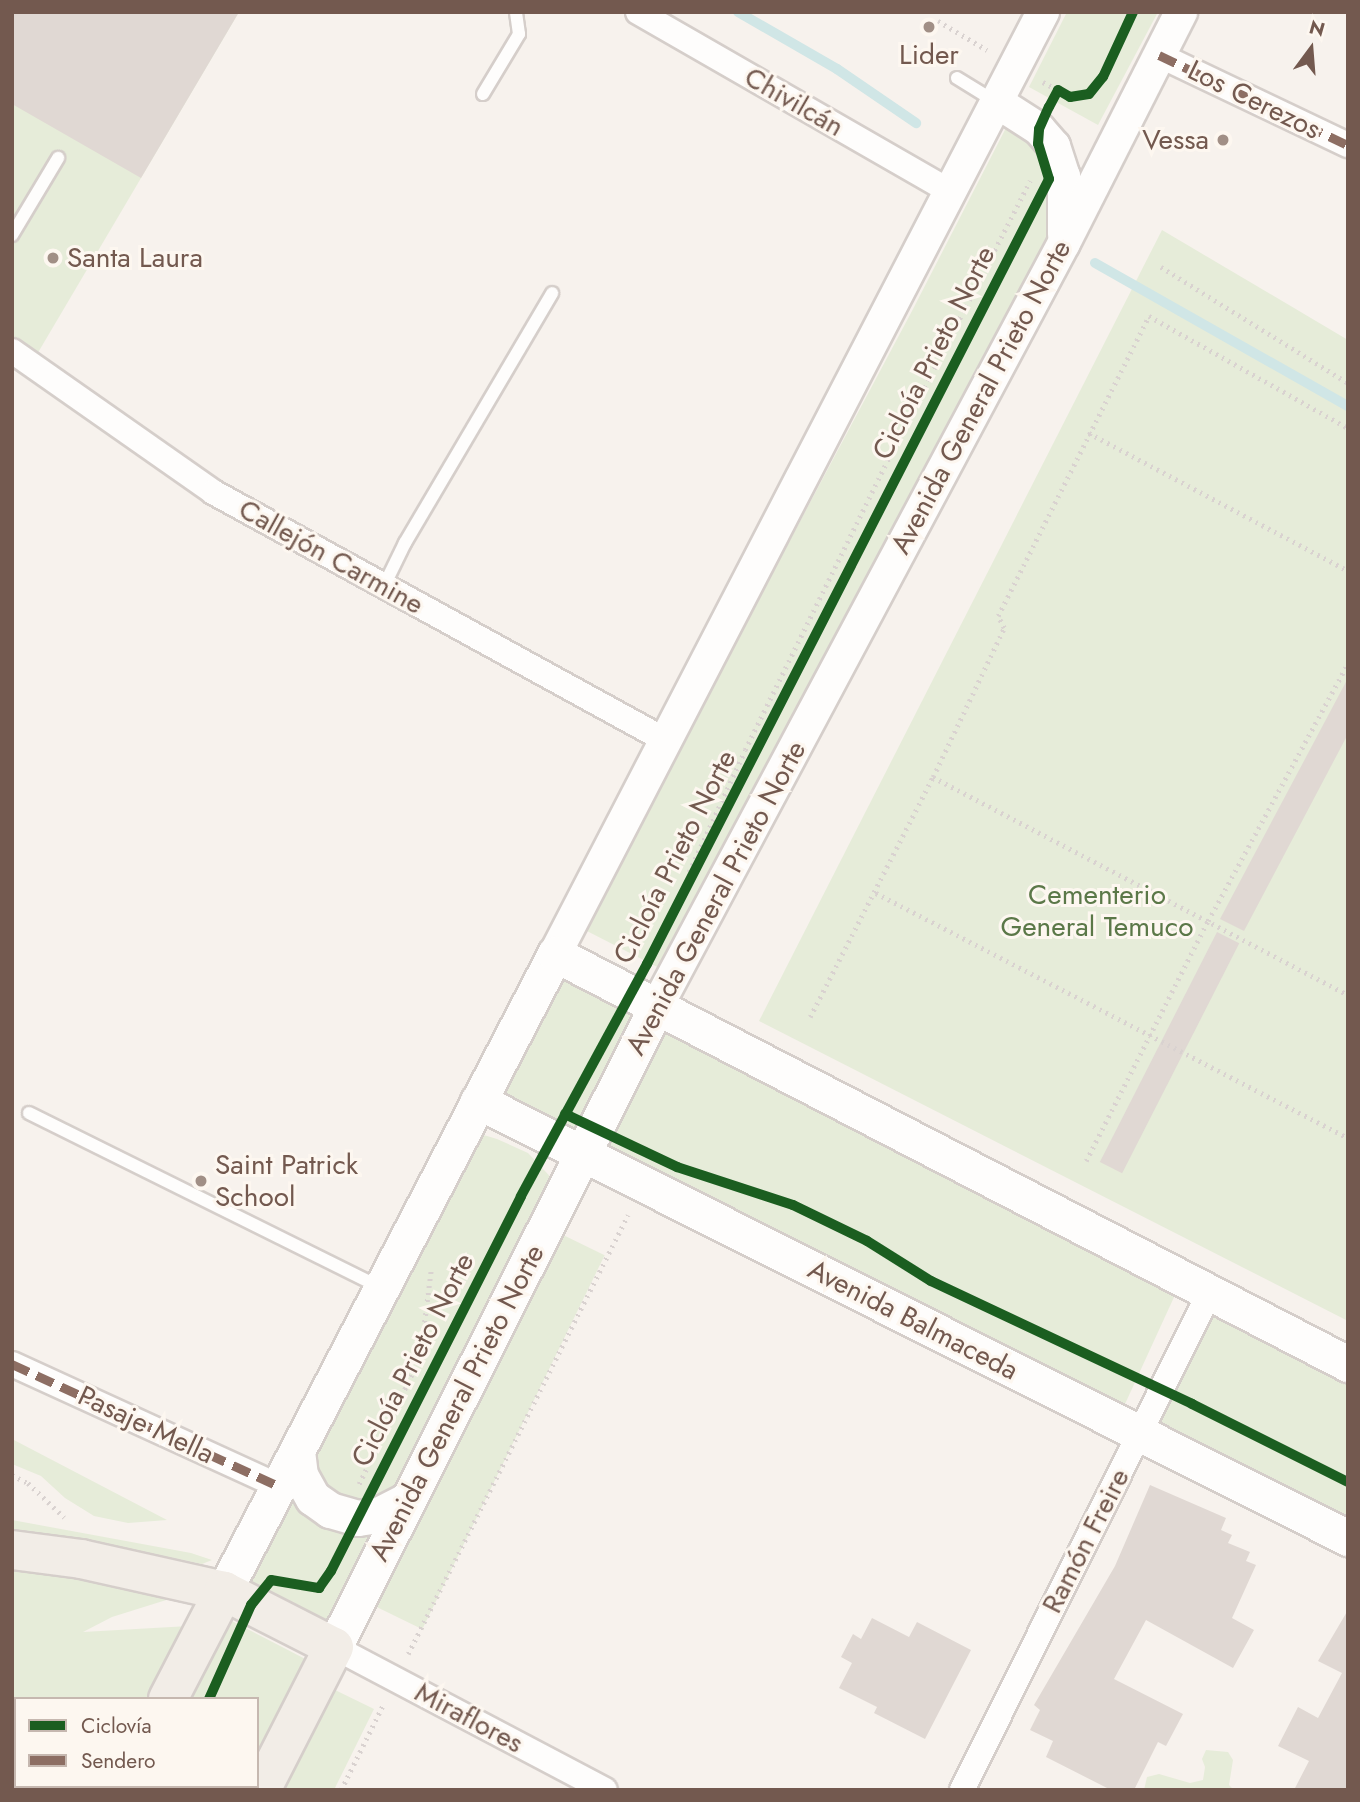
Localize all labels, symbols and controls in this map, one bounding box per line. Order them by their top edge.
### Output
text: N [1306,13,1328,43]
north arrow [1276,14,1346,84]
marker: Lider [921,19,937,35]
place label: Lider [899,38,959,72]
street label: Los Cerezos [1182,53,1326,147]
street label: Chivilcán [738,60,850,144]
place label: Vessa [1142,123,1209,157]
marker: Vessa [1215,132,1231,148]
street label: Avenida General Prieto Norte [884,234,1078,560]
place label: Santa Laura [67,241,203,275]
street label: Cicloía Prieto Norte [866,241,1002,465]
marker: Santa Laura [45,250,61,266]
street label: Callejón Carmine [233,492,429,622]
street label: Avenida General Prieto Norte [619,735,813,1061]
street label: Cicloía Prieto Norte [607,745,743,969]
park label: Cementerio General Temuco [1000,878,1194,944]
place label: Saint Patrick School [215,1148,358,1214]
marker: Saint Patrick School [193,1173,209,1189]
street label: Avenida General Prieto Norte [362,1239,552,1567]
street label: Cicloía Prieto Norte [345,1248,481,1472]
street label: Avenida Balmaceda [802,1253,1024,1387]
street label: Pasaje Mella [73,1379,219,1471]
street label: Ramón Freire [1035,1463,1137,1619]
street label: Miraflores [409,1676,529,1760]
legend [14,1697,259,1788]
text: Ciclovía [81,1711,152,1741]
text: Sendero [81,1746,156,1776]

